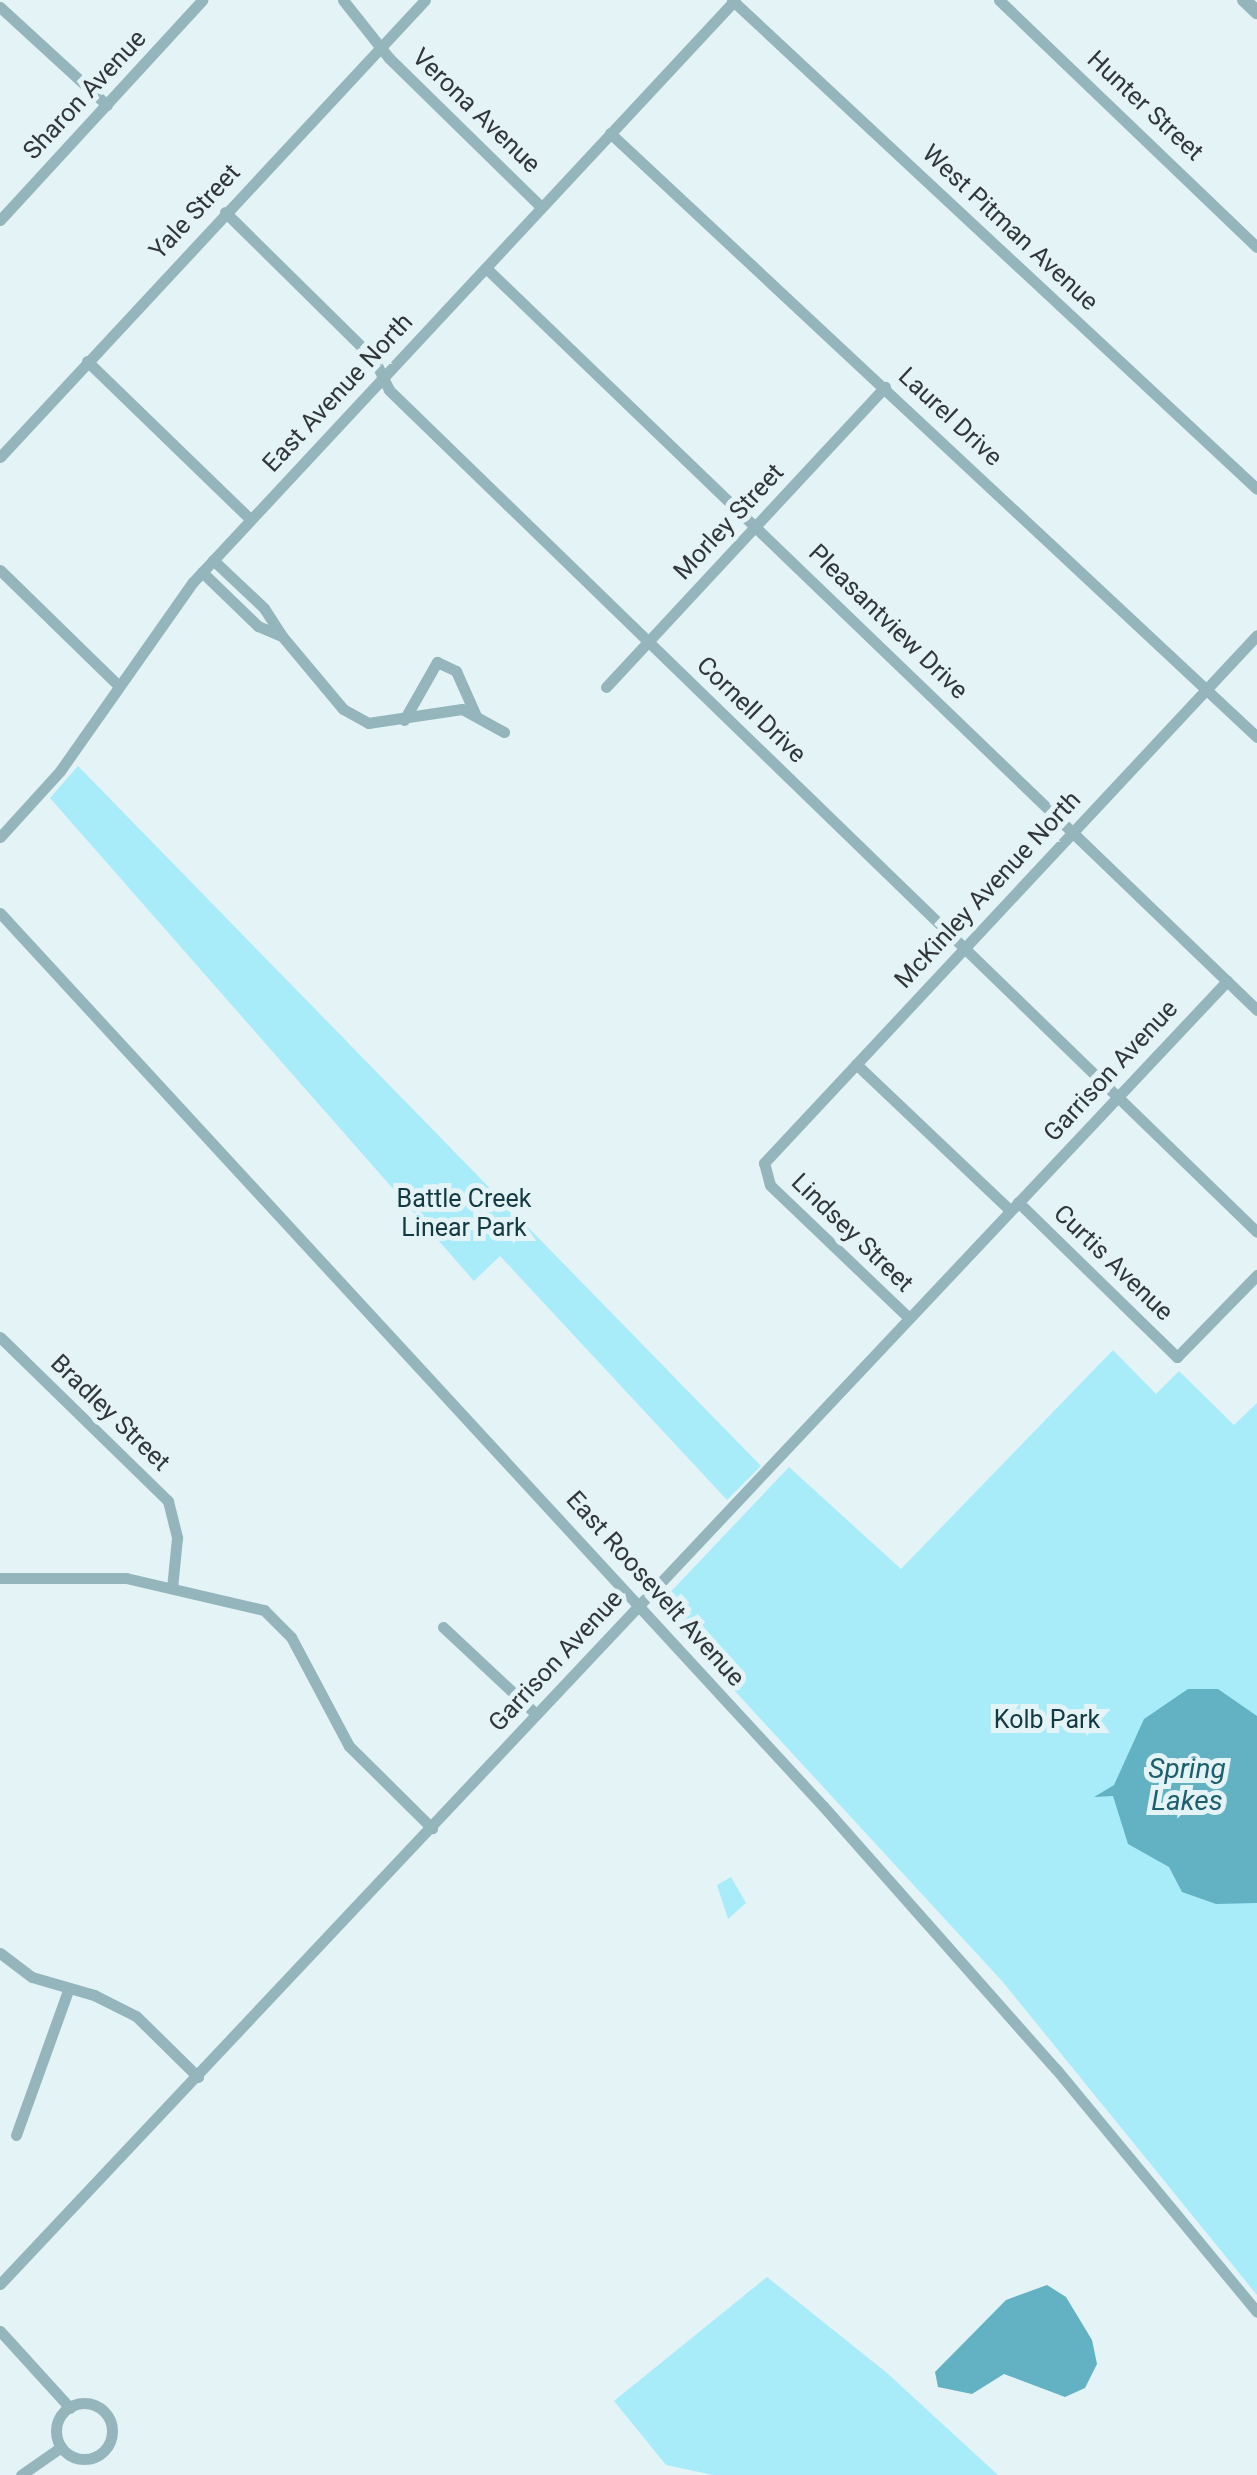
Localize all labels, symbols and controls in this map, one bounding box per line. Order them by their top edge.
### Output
street label: Sharon Avenue [17,24,153,166]
street label: Verona Avenue [406,42,546,180]
street label: Hunter Street [1081,45,1209,167]
street label: West Pitman Avenue [916,139,1104,317]
street label: Yale Street [143,158,247,266]
street label: East Avenue North [257,307,419,479]
street label: Laurel Drive [892,361,1008,473]
street label: Morley Street [668,458,790,586]
street label: Pleasantview Drive [802,538,974,706]
street label: Cornell Drive [690,650,812,770]
street label: McKinley Avenue North [889,785,1087,995]
street label: Garrison Avenue [1038,994,1184,1148]
street label: Lindsey Street [785,1168,919,1298]
park label: Battle Creek Linear Park [397,1185,531,1244]
street label: Curtis Avenue [1047,1199,1179,1327]
street label: Bradley Street [44,1349,176,1477]
street label: East Roosevelt Avenue [559,1485,751,1693]
street label: Garrison Avenue [483,1584,629,1738]
park label: Kolb Park [994,1705,1100,1735]
water label: Spring Lakes [1148,1752,1226,1818]

